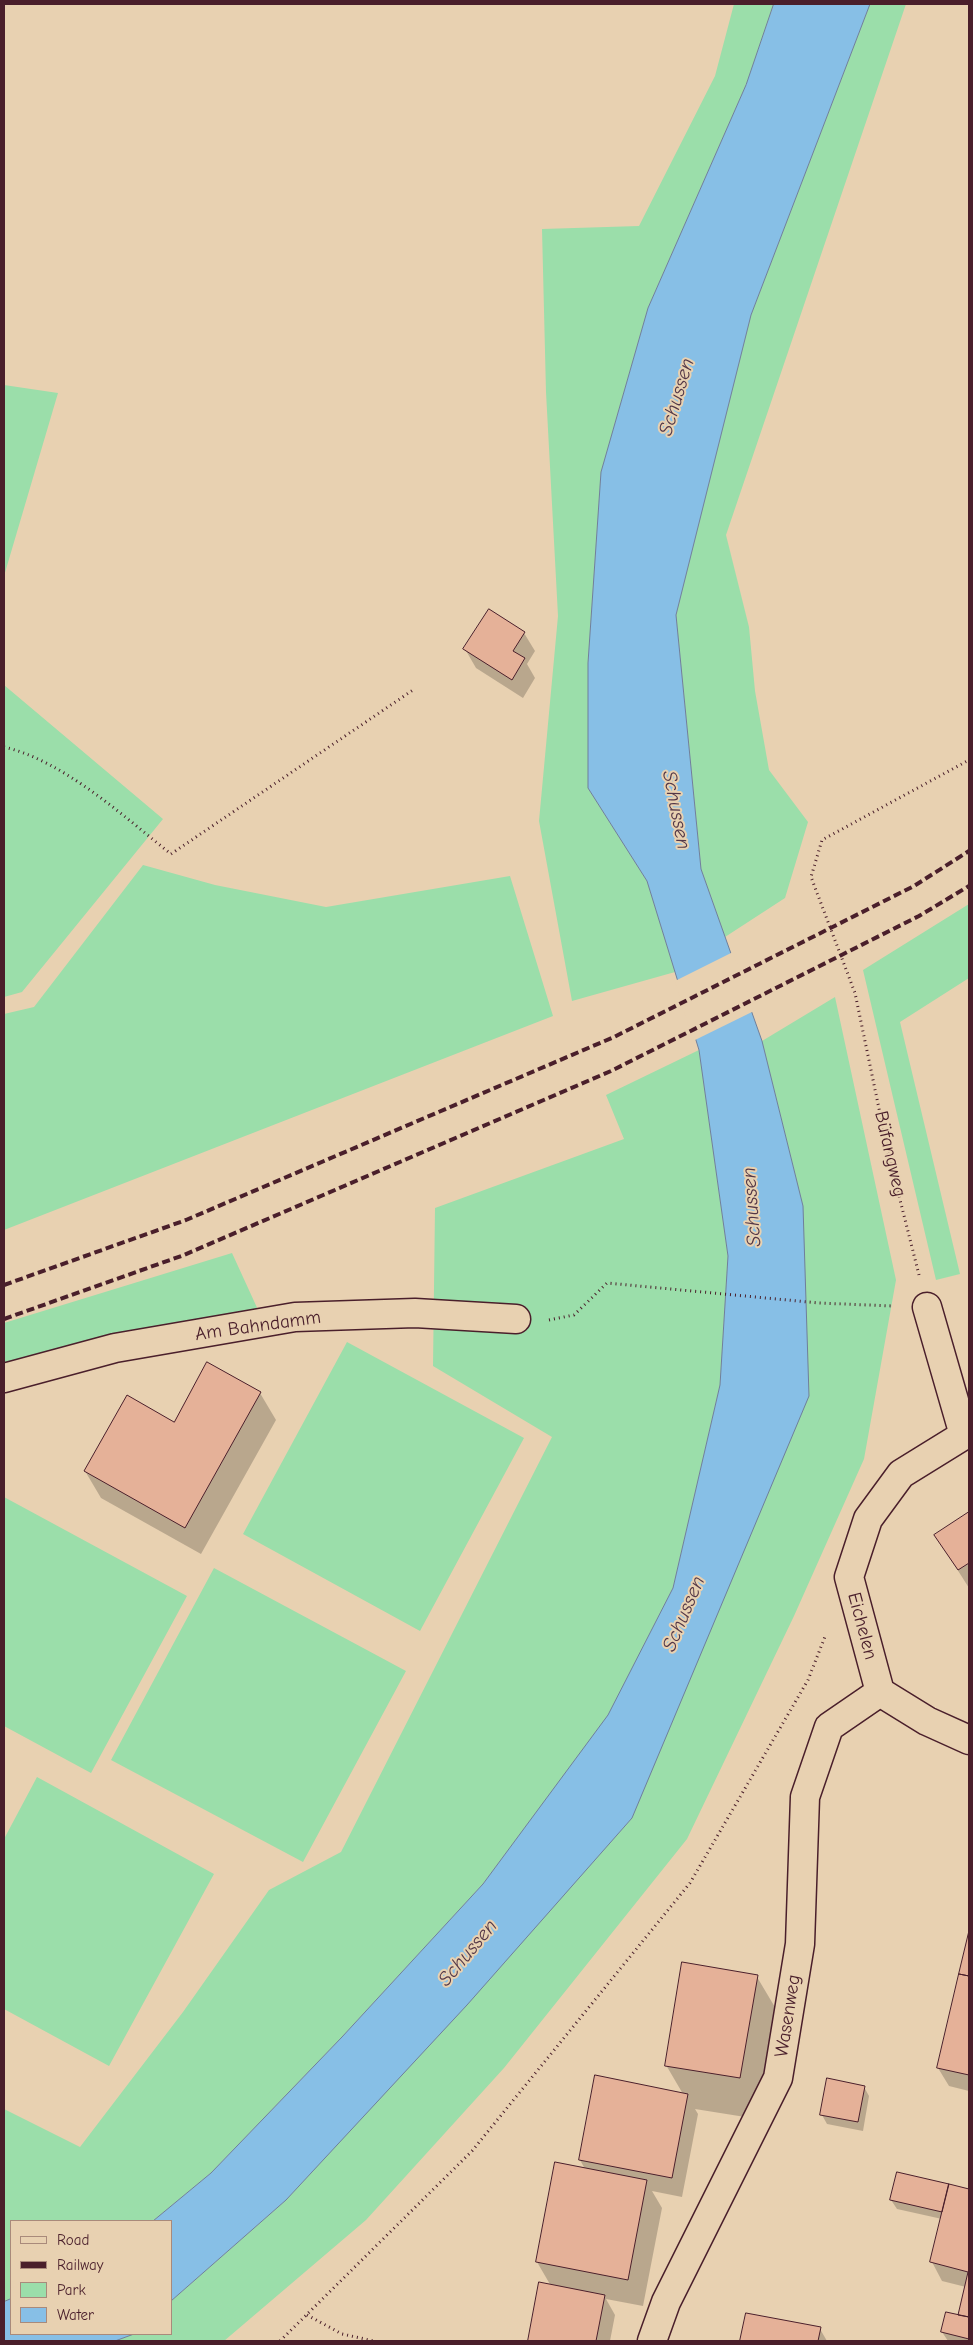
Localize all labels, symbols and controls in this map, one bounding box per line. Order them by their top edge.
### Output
water label: Schussen [654,355,700,439]
water label: Schussen [657,769,695,851]
street label: Büfangweg [869,1109,911,1199]
water label: Schussen [737,1166,767,1248]
street label: Am Bahndamm [194,1306,322,1346]
water label: Schussen [657,1573,711,1655]
street label: Eichelen [842,1590,882,1662]
water label: Schussen [433,1915,503,1991]
street label: Wasenweg [770,1973,806,2059]
legend [10,2220,172,2335]
text: Road [57,2231,89,2249]
text: Railway [57,2256,103,2274]
text: Park [57,2281,86,2299]
text: Water [57,2306,94,2324]

